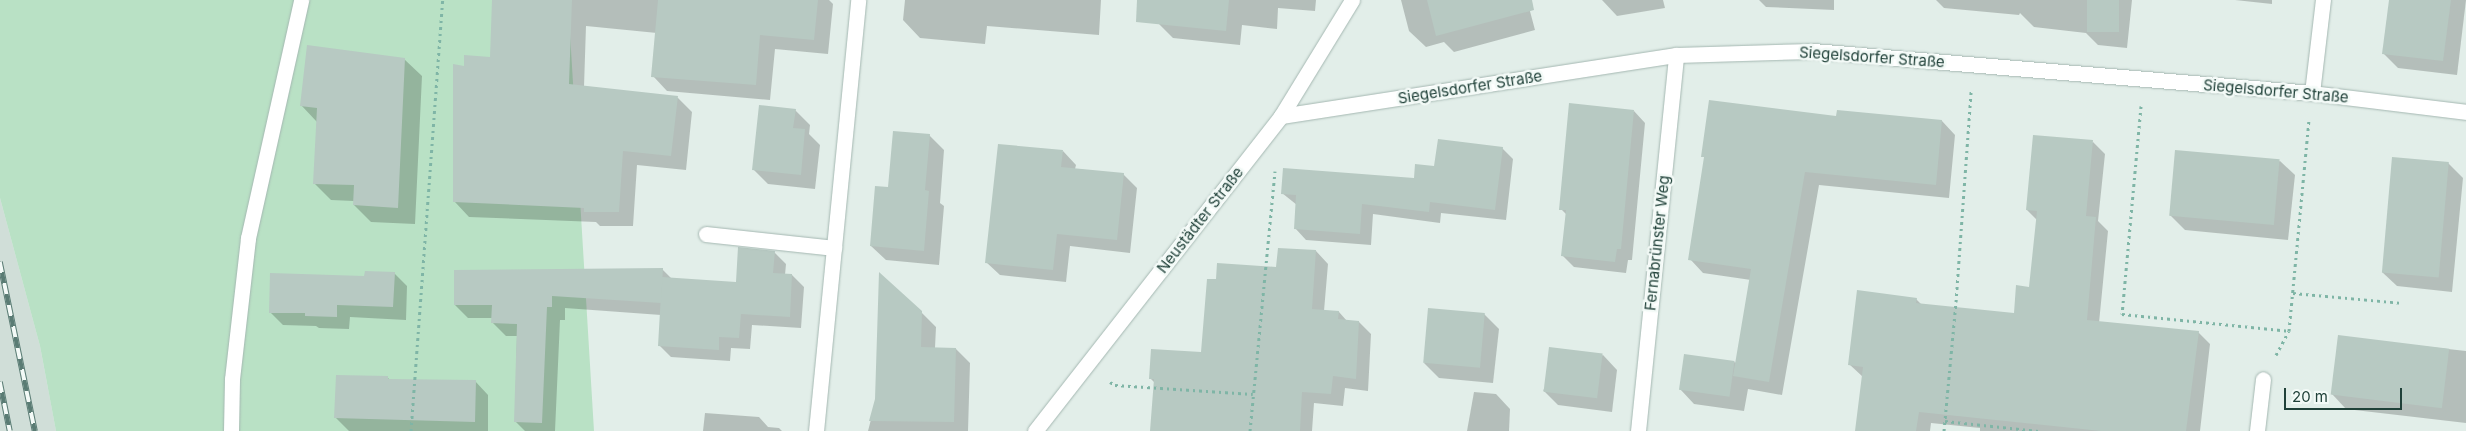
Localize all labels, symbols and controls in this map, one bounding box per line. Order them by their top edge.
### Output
street label: Siegelsdorfer Straße [1799,43,1945,71]
street label: Siegelsdorfer Straße [1397,67,1543,107]
street label: Siegelsdorfer Straße [2203,76,2349,106]
street label: Neustädter Straße [1153,163,1247,277]
street label: Fernabrünster Weg [1641,174,1673,312]
scale bar [2286,378,2404,410]
text: 20 m [2292,387,2328,406]

